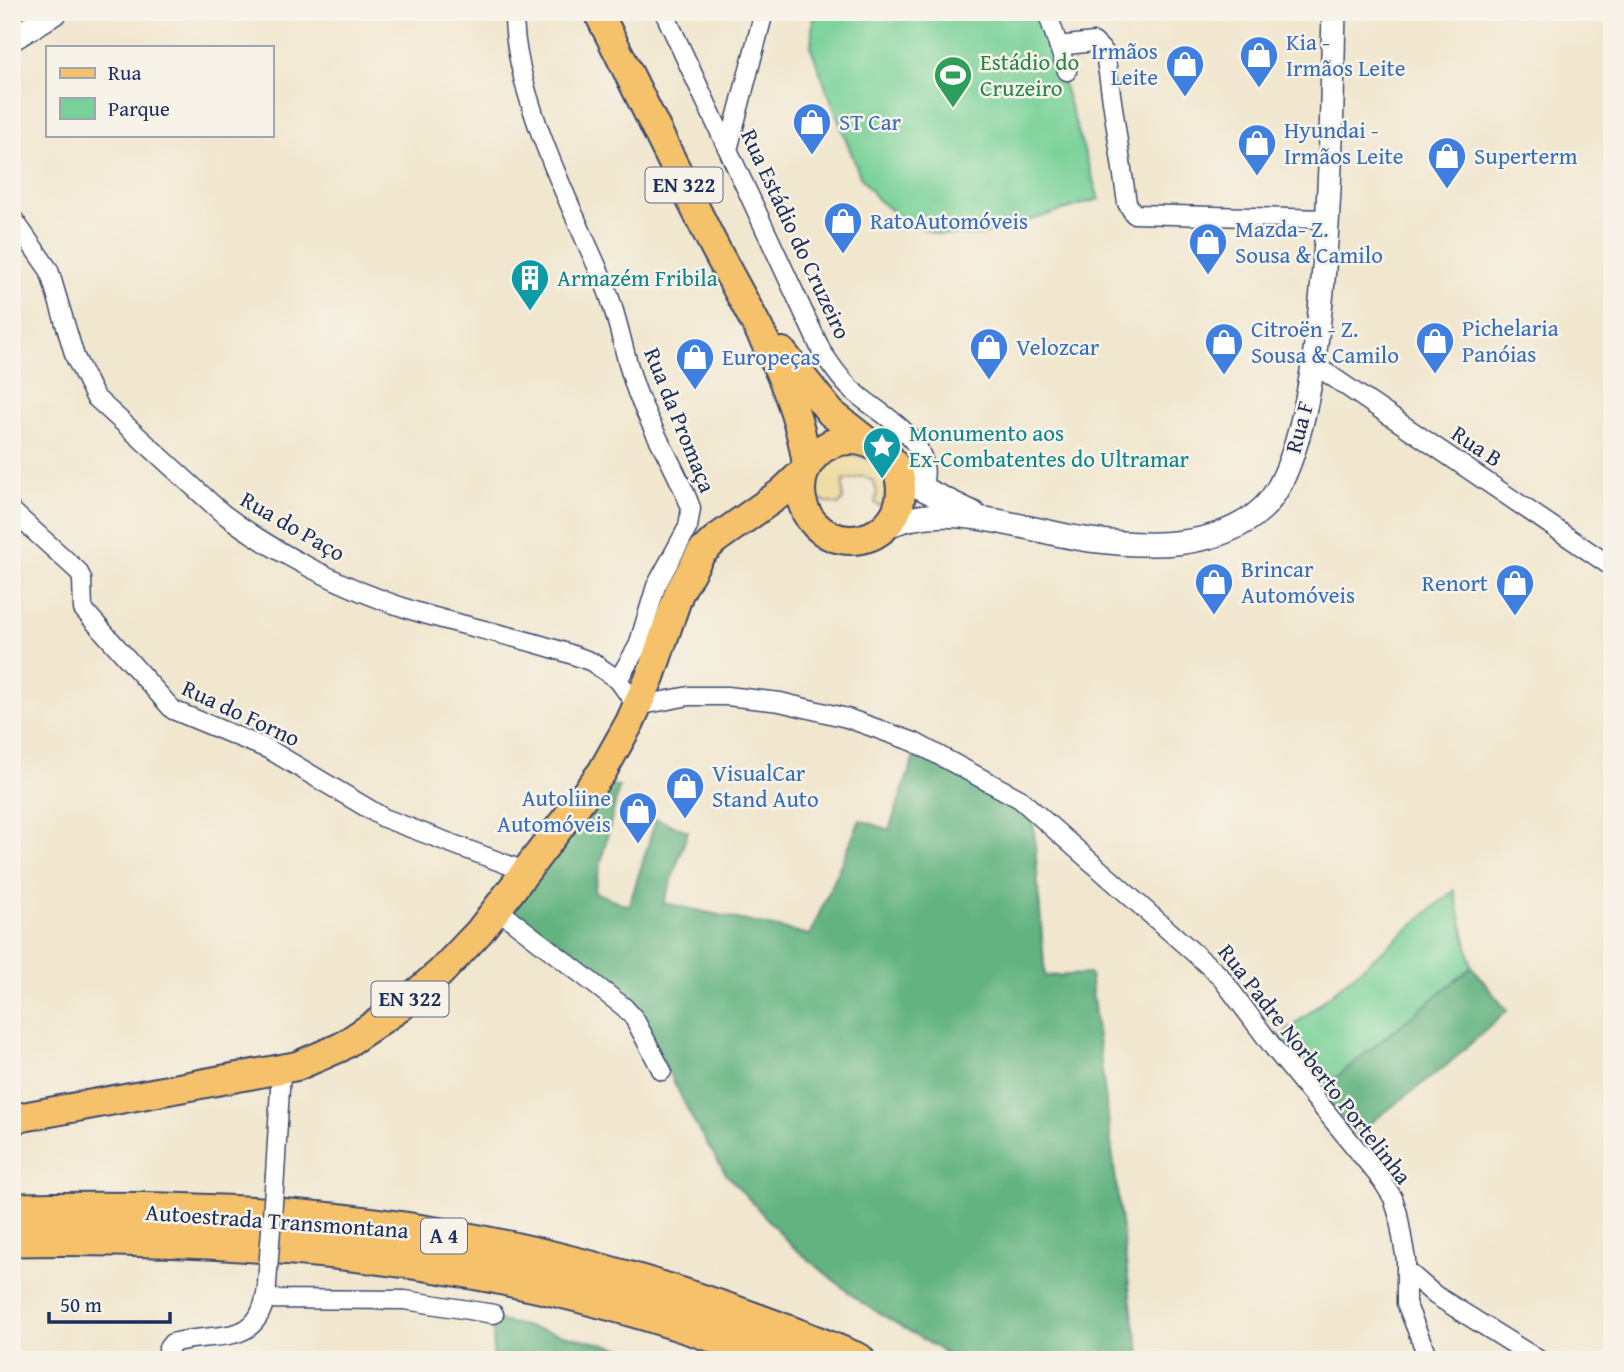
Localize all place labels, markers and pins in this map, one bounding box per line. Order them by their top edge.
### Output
place label: Kia - Irmãos Leite [1286,25,1406,84]
place label: Irmãos Leite [1091,34,1158,93]
shop icon: Kia - Irmãos Leite [1238,34,1280,89]
shop icon: Irmãos Leite [1164,43,1206,98]
place label: Estádio do Cruzeiro [980,45,1079,104]
sports icon: Estádio do Cruzeiro [932,54,974,109]
shop icon: ST Car [791,101,833,156]
place label: ST Car [839,105,902,138]
place label: Hyundai - Irmãos Leite [1284,113,1404,172]
shop icon: Hyundai - Irmãos Leite [1236,122,1278,177]
shop icon: Superterm [1426,135,1468,190]
place label: Superterm [1474,139,1578,172]
shop icon: RatoAutomóveis [822,200,864,255]
place label: RatoAutomóveis [870,204,1028,237]
place label: Mazda- Z. Sousa & Camilo [1235,212,1383,271]
shop icon: Mazda- Z. Sousa & Camilo [1187,221,1229,276]
building icon: Armazém Fribila [509,257,551,312]
place label: Armazém Fribila [557,261,718,294]
place label: Pichelaria Panóias [1462,311,1559,370]
place label: Citroën - Z. Sousa & Camilo [1251,312,1399,371]
shop icon: Pichelaria Panóias [1414,320,1456,375]
shop icon: Citroën - Z. Sousa & Camilo [1203,321,1245,376]
shop icon: Velozcar [968,326,1010,381]
place label: Velozcar [1016,330,1100,363]
shop icon: Europeças [674,336,716,391]
place label: Europeças [722,340,820,373]
place label: Monumento aos Ex-Combatentes do Ultramar [909,416,1190,475]
place icon: Monumento aos Ex-Combatentes do Ultramar [861,425,903,480]
place label: Brincar Automóveis [1241,552,1355,611]
shop icon: Brincar Automóveis [1193,561,1235,616]
shop icon: Renort [1494,562,1536,617]
place label: Renort [1422,566,1488,599]
place label: VisualCar Stand Auto [712,756,819,815]
shop icon: VisualCar Stand Auto [664,765,706,820]
place label: Autoliine Automóveis [497,781,611,840]
shop icon: Autoliine Automóveis [617,790,659,845]

